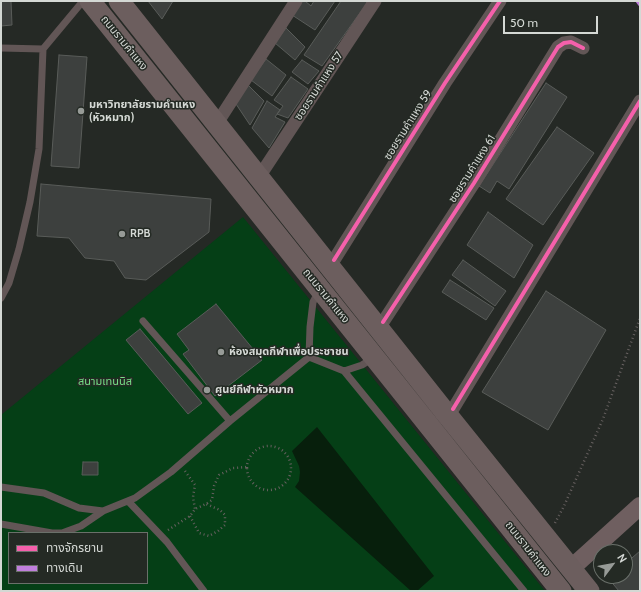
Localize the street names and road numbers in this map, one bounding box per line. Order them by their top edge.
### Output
street label: ถนนรามคำแหง [98,13,150,73]
street label: ซอยรามคำแหง 57 [292,49,346,123]
street label: ซอยรามคำแหง 59 [381,88,435,162]
street label: ซอยรามคำแหง 61 [446,133,498,205]
street label: ถนนรามคำแหง [300,266,352,326]
street label: ถนนรามคำแหง [502,519,554,579]

